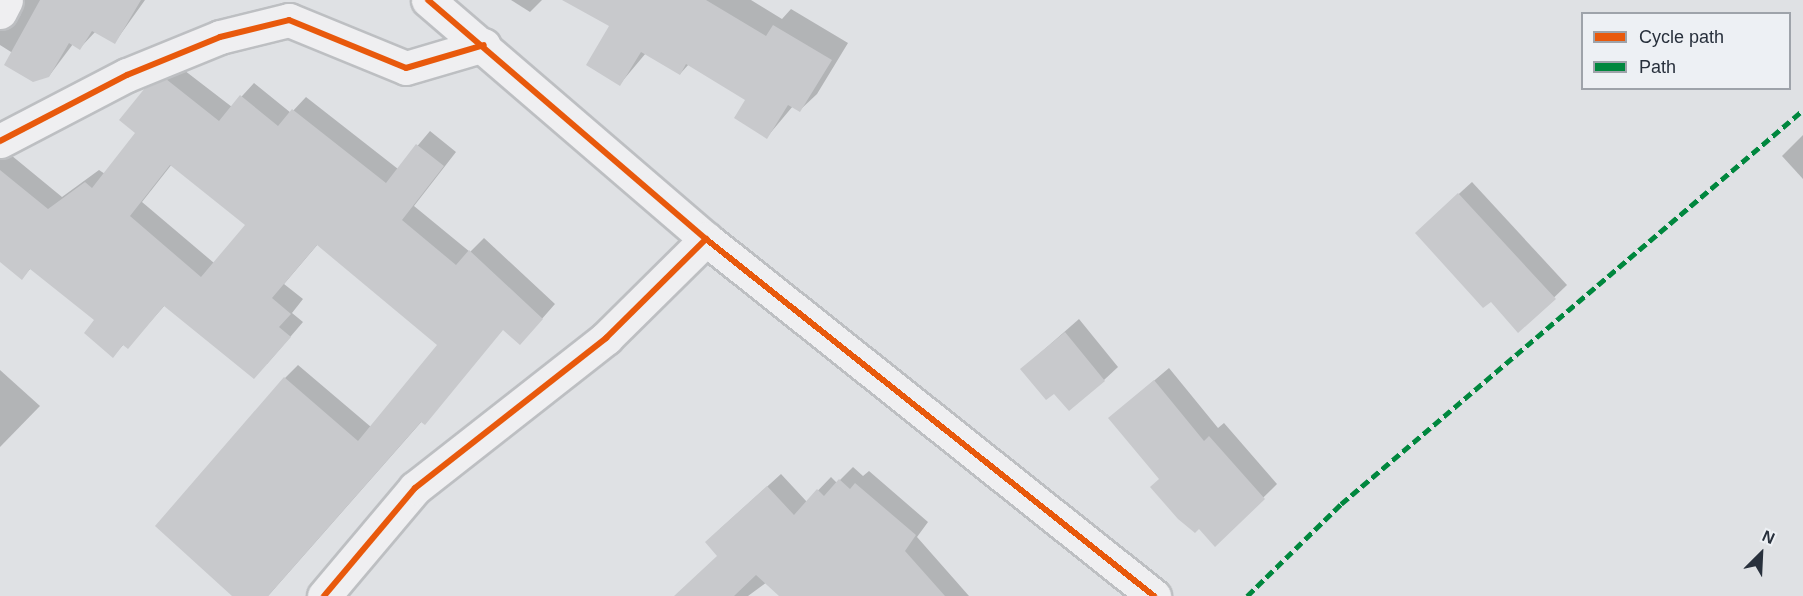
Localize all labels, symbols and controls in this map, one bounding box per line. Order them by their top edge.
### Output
legend [1581,12,1791,90]
text: Cycle path [1639,27,1724,47]
text: Path [1639,57,1676,77]
north arrow [1731,524,1791,584]
text: N [1760,527,1777,547]

